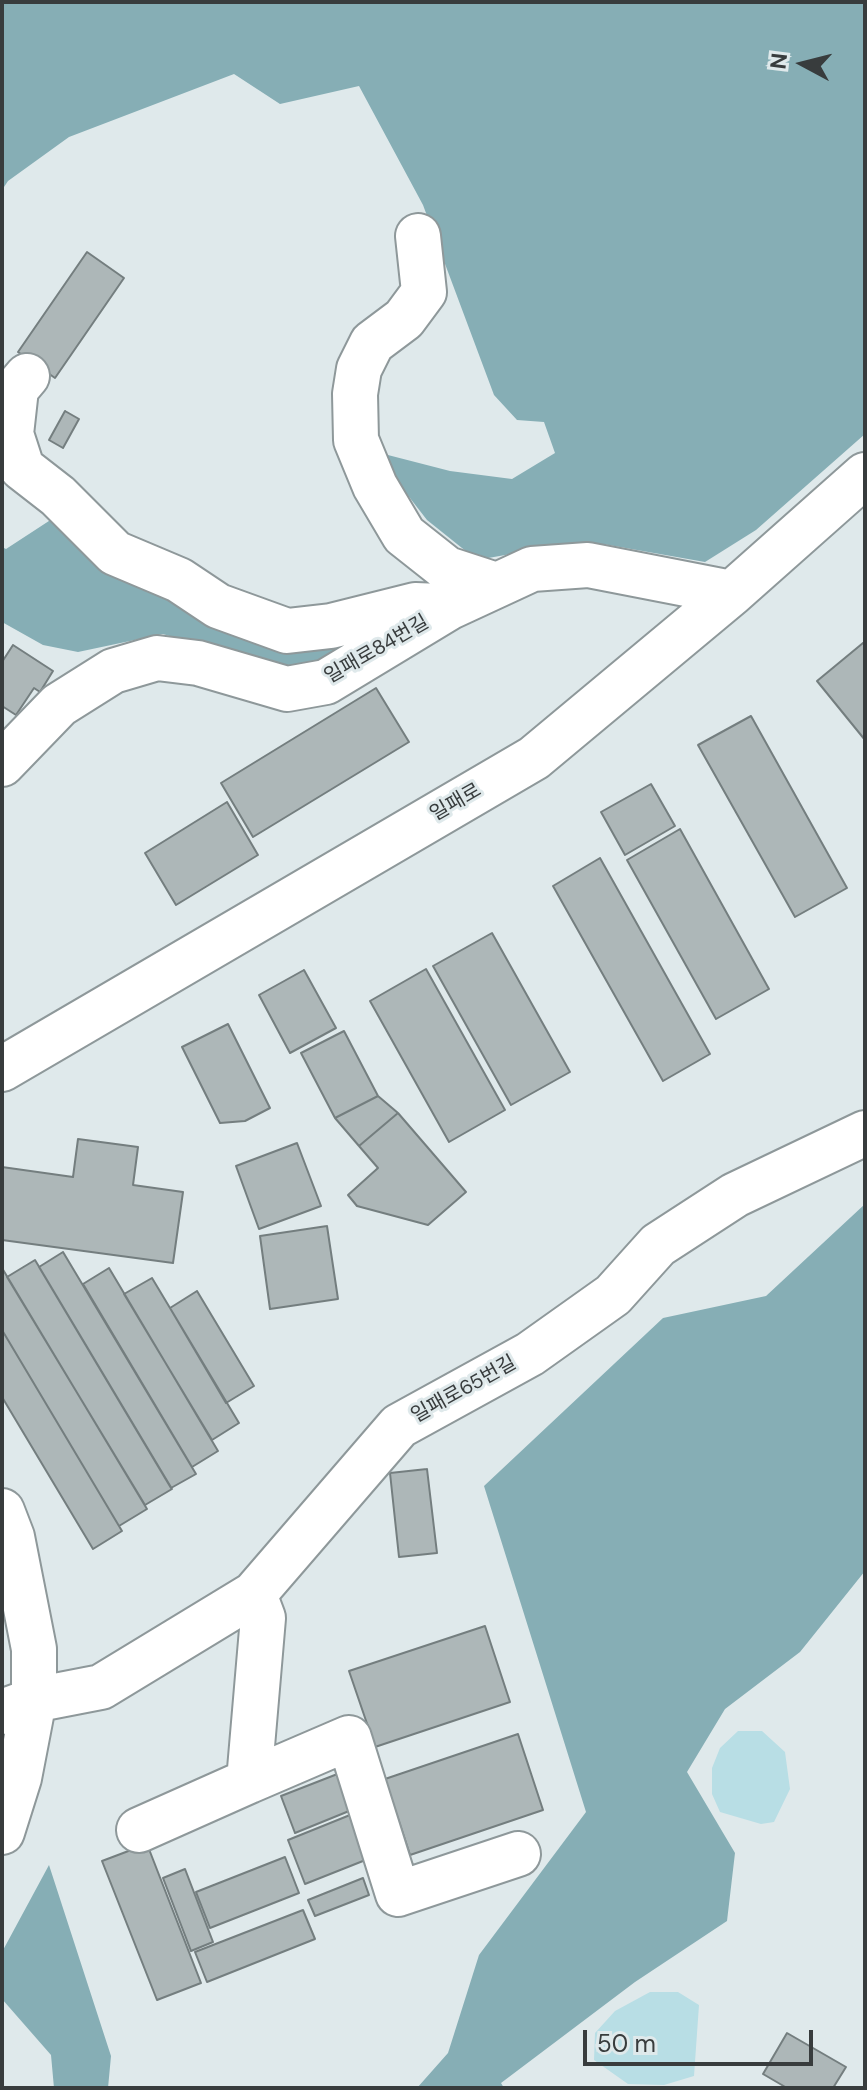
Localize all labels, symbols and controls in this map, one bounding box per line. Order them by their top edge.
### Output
north arrow [763,24,843,104]
text: N [763,51,794,71]
street label: 일패로84번길 [321,611,433,689]
street label: 일패로 [426,779,486,827]
street label: 일패로65번길 [407,1351,521,1429]
scale bar [587,2014,817,2064]
text: 50 m [597,2028,656,2059]

